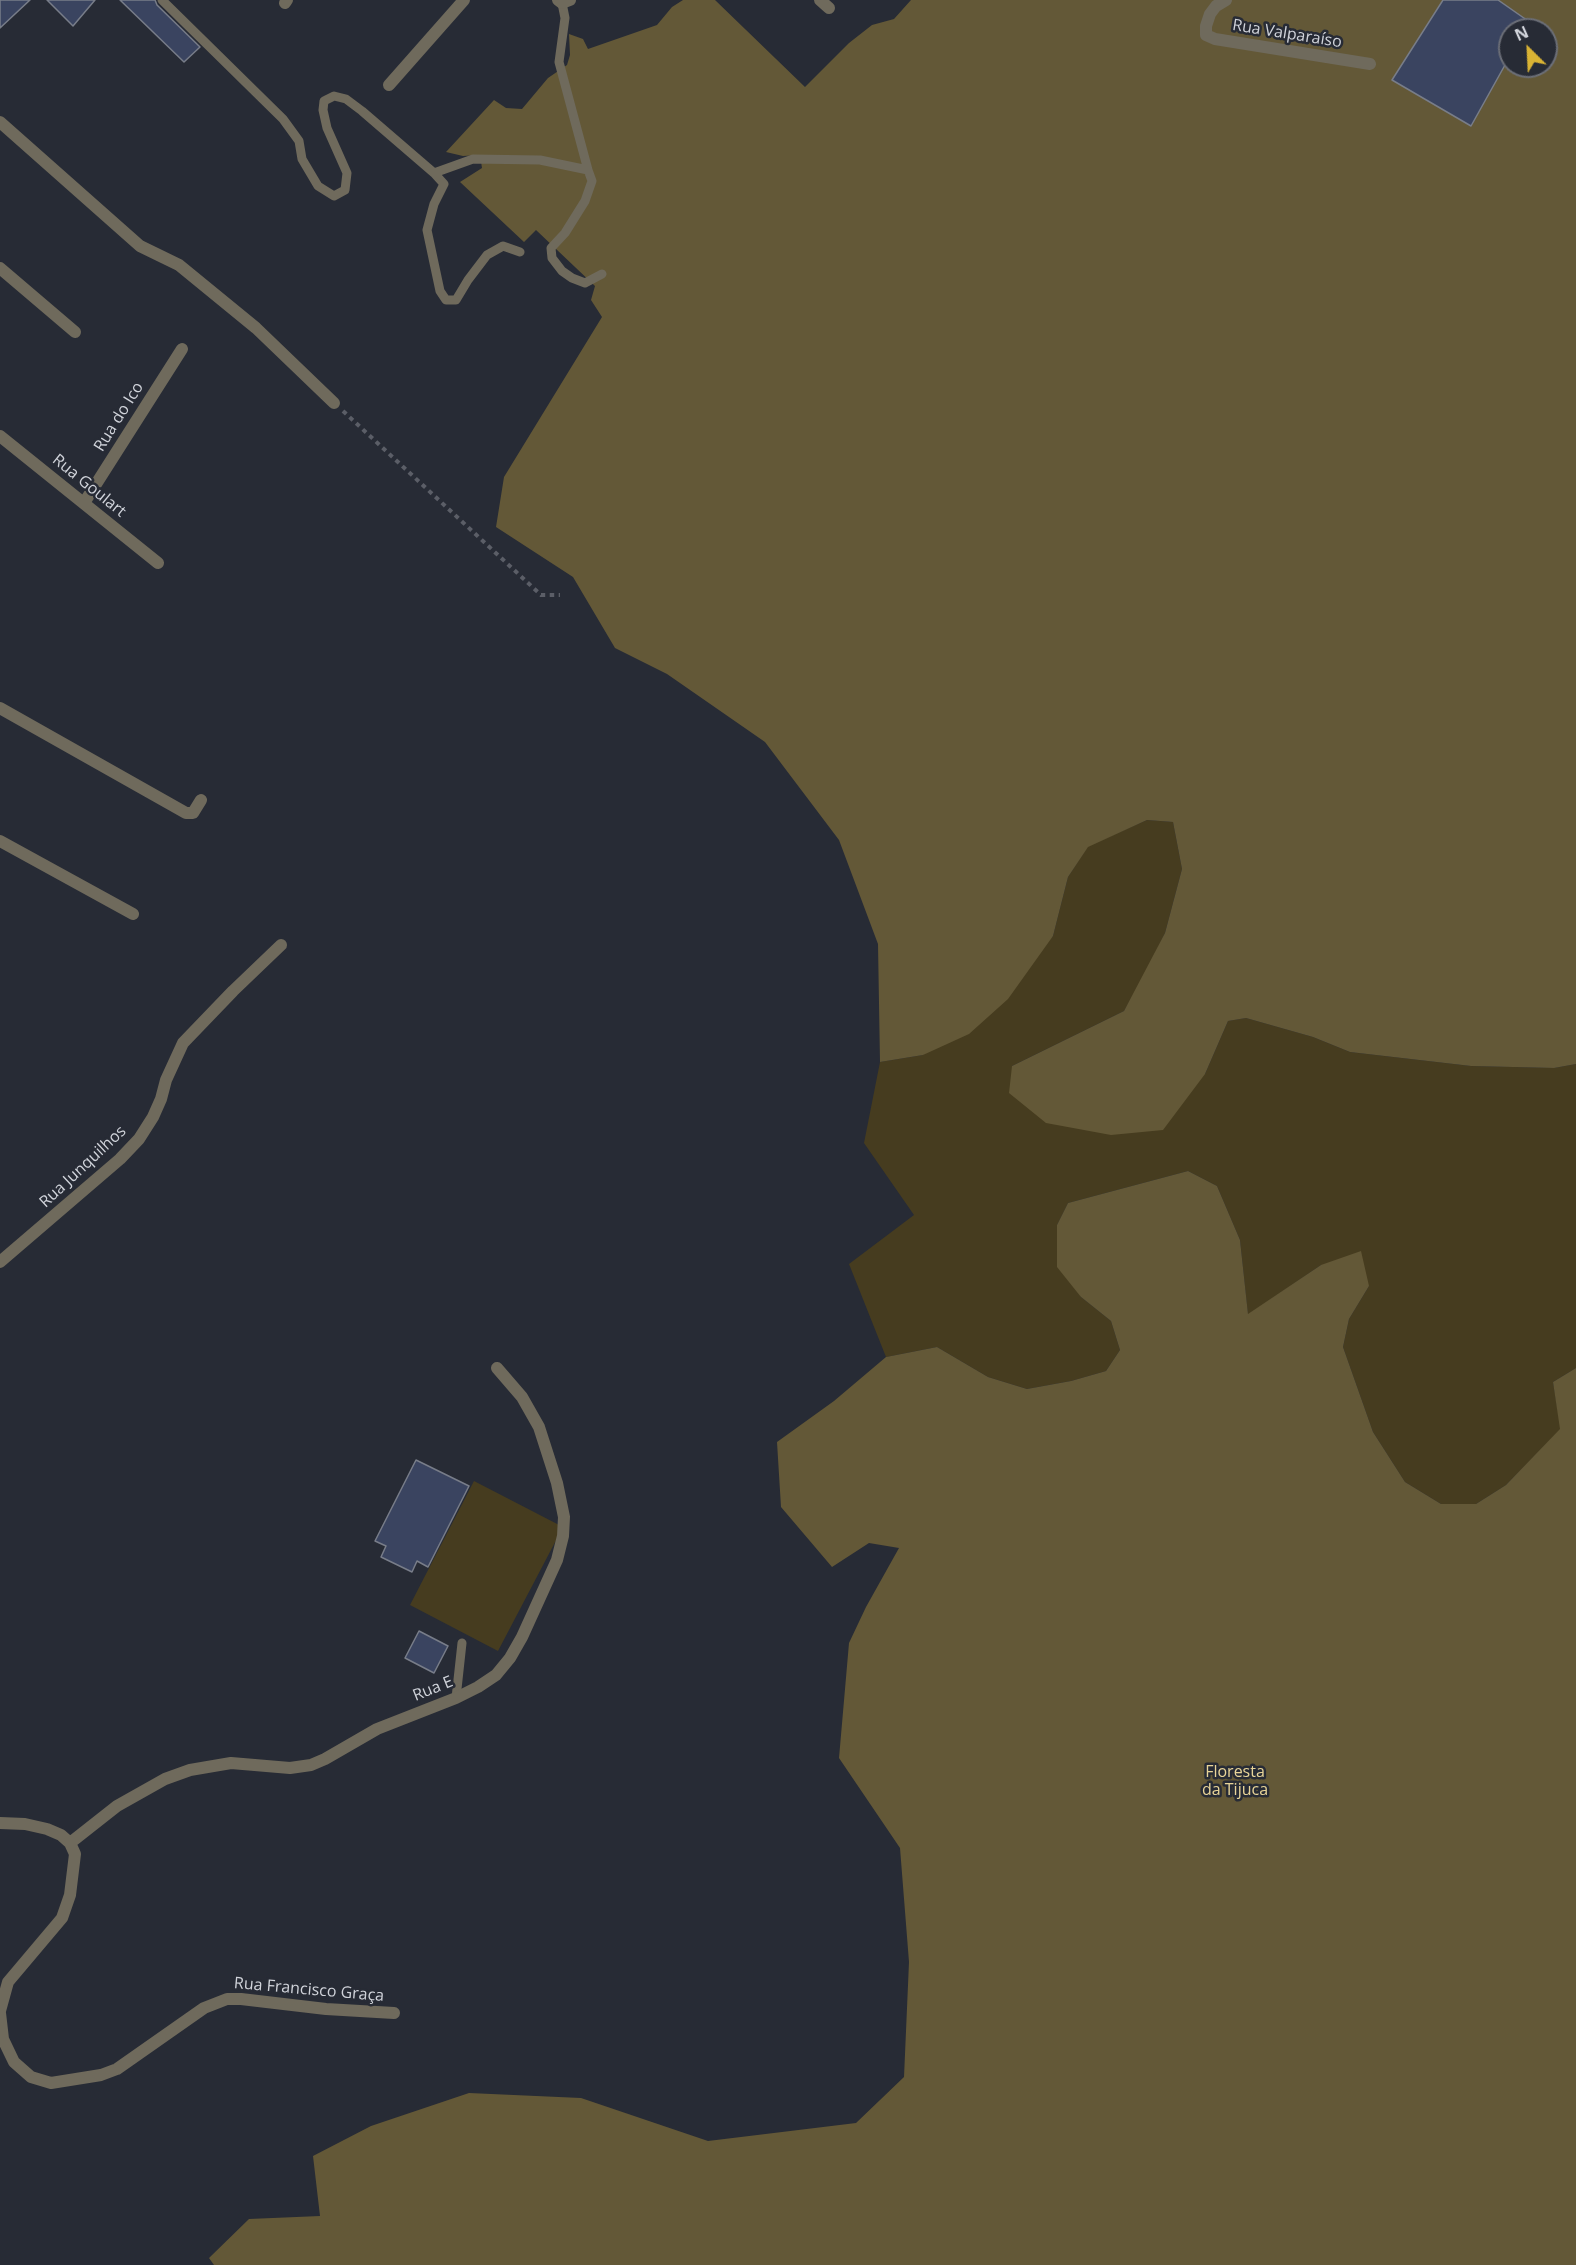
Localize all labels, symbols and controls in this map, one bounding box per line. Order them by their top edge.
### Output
street label: Rua Valparaíso [1231,16,1343,52]
north arrow [1498,18,1558,78]
text: N [1511,21,1532,46]
street label: Rua do Ico [90,379,148,455]
street label: Rua Goulart [48,451,130,521]
street label: Rua Junquilhos [36,1122,130,1212]
street label: Rua E [410,1672,456,1706]
park label: Floresta da Tijuca [1202,1762,1268,1800]
street label: Rua Francisco Graça [233,1974,385,2006]

